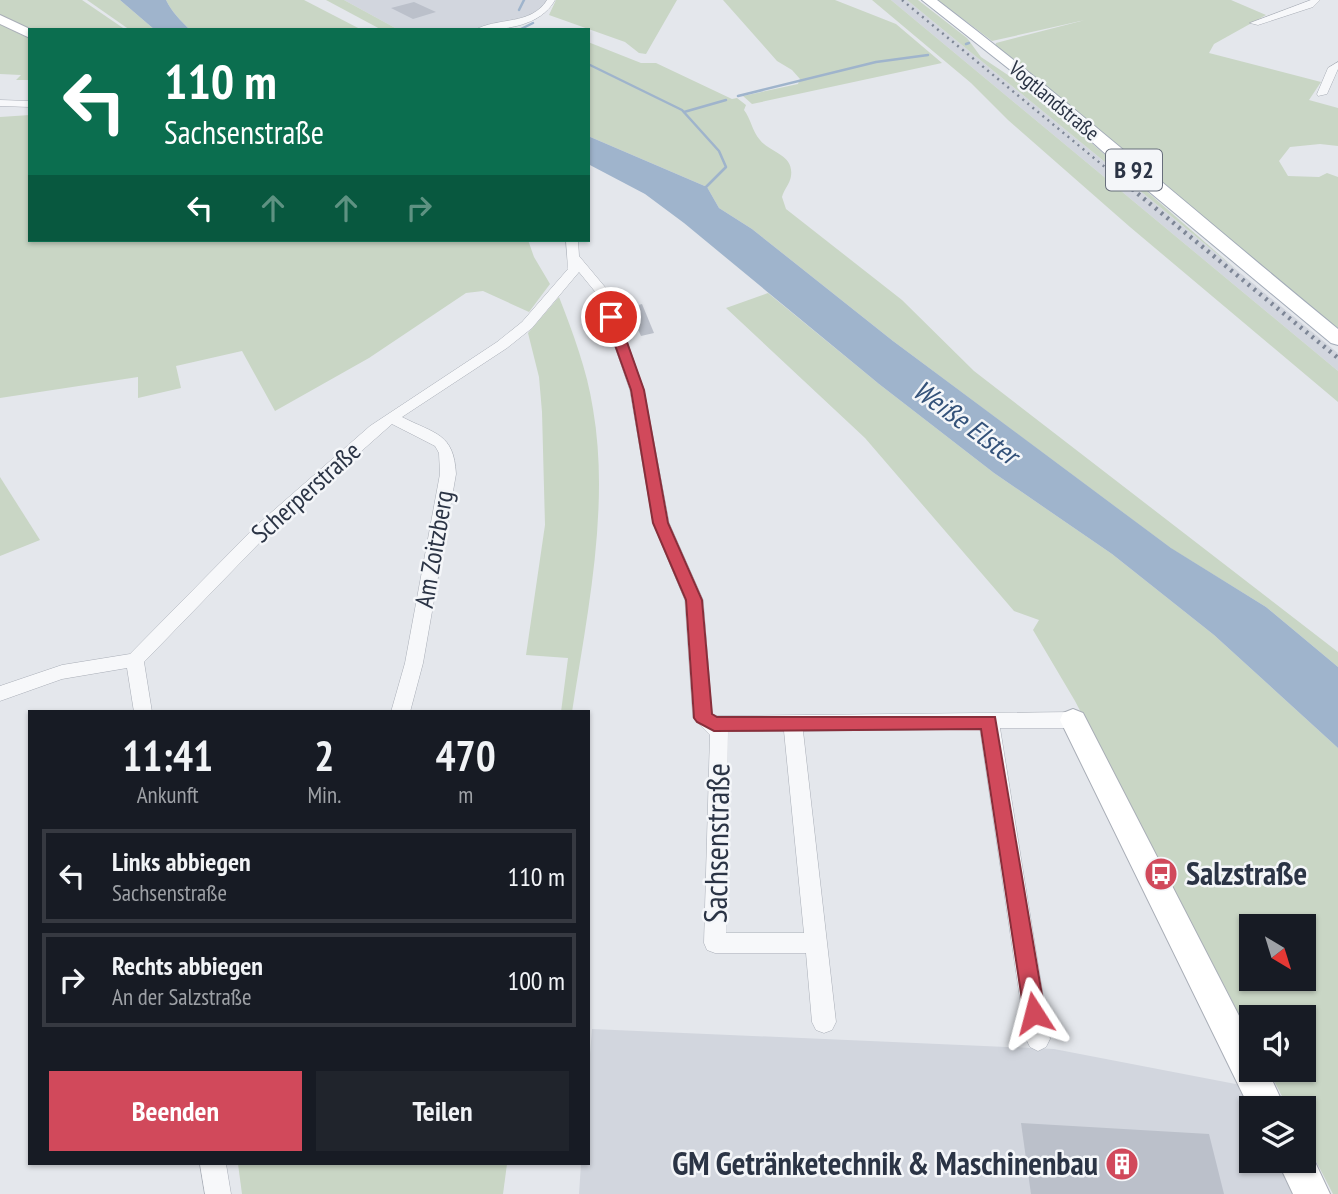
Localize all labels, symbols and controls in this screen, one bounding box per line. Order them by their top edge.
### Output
text: 110 m [164,49,277,113]
street label: Vogtlandstraße [1003,54,1105,146]
icon: left [49,56,140,147]
text: Sachsenstraße [164,111,324,153]
road number: B 92 [1106,150,1162,190]
icon: left [181,189,219,227]
icon: ahead [254,189,292,227]
icon: ahead [327,189,365,227]
icon: right [400,189,438,227]
pin [581,287,641,347]
icon: arrive [592,298,630,336]
water label: Weiße Elster [906,371,1030,475]
street label: Scherperstraße [244,434,367,549]
street label: Am Zoitzberg [407,488,460,610]
text: 11:41 [122,728,213,783]
text: 2 [314,728,334,783]
text: 470 [436,728,496,783]
street label: Sachsenstraße [694,763,738,923]
text: Ankunft [137,780,199,809]
text: Min. [307,780,341,809]
text: m [458,780,473,809]
text: Links abbiegen [112,845,251,878]
place label: Salzstraße [1186,852,1307,894]
bus stop icon: Salzstraße [1142,855,1180,893]
icon: left [53,857,91,895]
text: 110 m [507,860,565,893]
text: Sachsenstraße [112,878,227,907]
north arrow [1239,914,1316,990]
map controls [1239,914,1316,1173]
text: Rechts abbiegen [112,949,263,982]
icon: right [53,961,91,999]
text: 100 m [507,964,565,997]
position arrow [997,976,1071,1050]
text: An der Salzstraße [112,982,252,1011]
button: sound [1239,1005,1316,1082]
button: Beenden [49,1071,302,1151]
button: Teilen [316,1071,569,1151]
button: layers [1239,1096,1316,1173]
place label: GM Getränketechnik & Maschinenbau [672,1142,1098,1184]
building icon: GM Getränketechnik & Maschinenbau [1103,1145,1141,1183]

